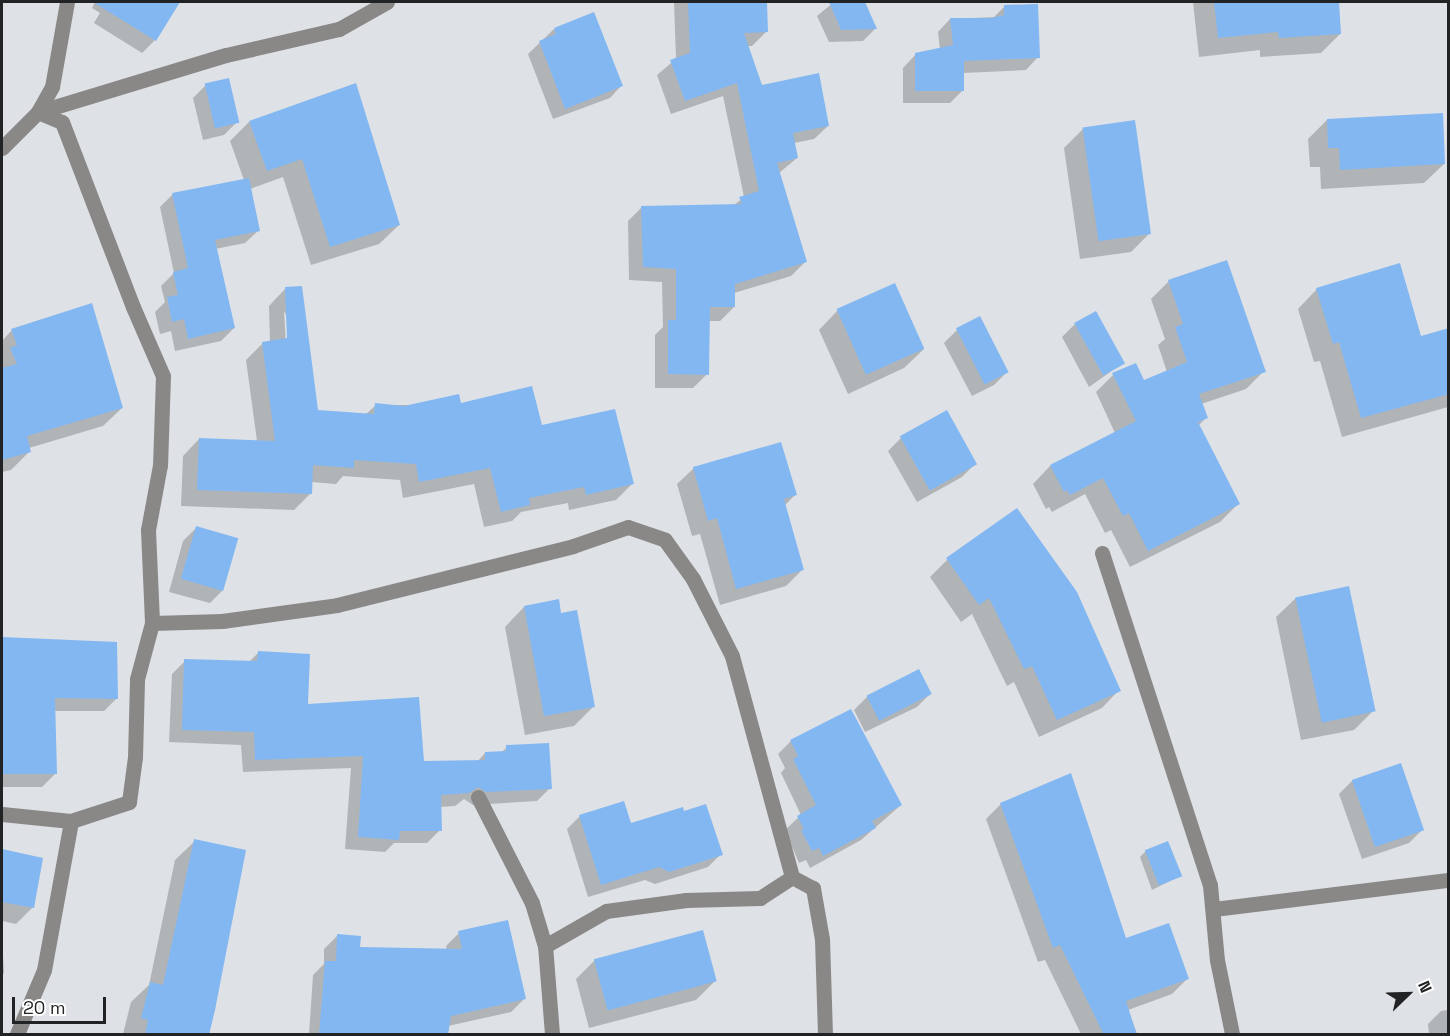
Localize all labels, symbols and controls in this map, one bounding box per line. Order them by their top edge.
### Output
north arrow [1378,964,1438,1024]
text: N [1413,978,1437,996]
scale bar [15,985,110,1023]
text: 20 m [23,996,66,1019]

